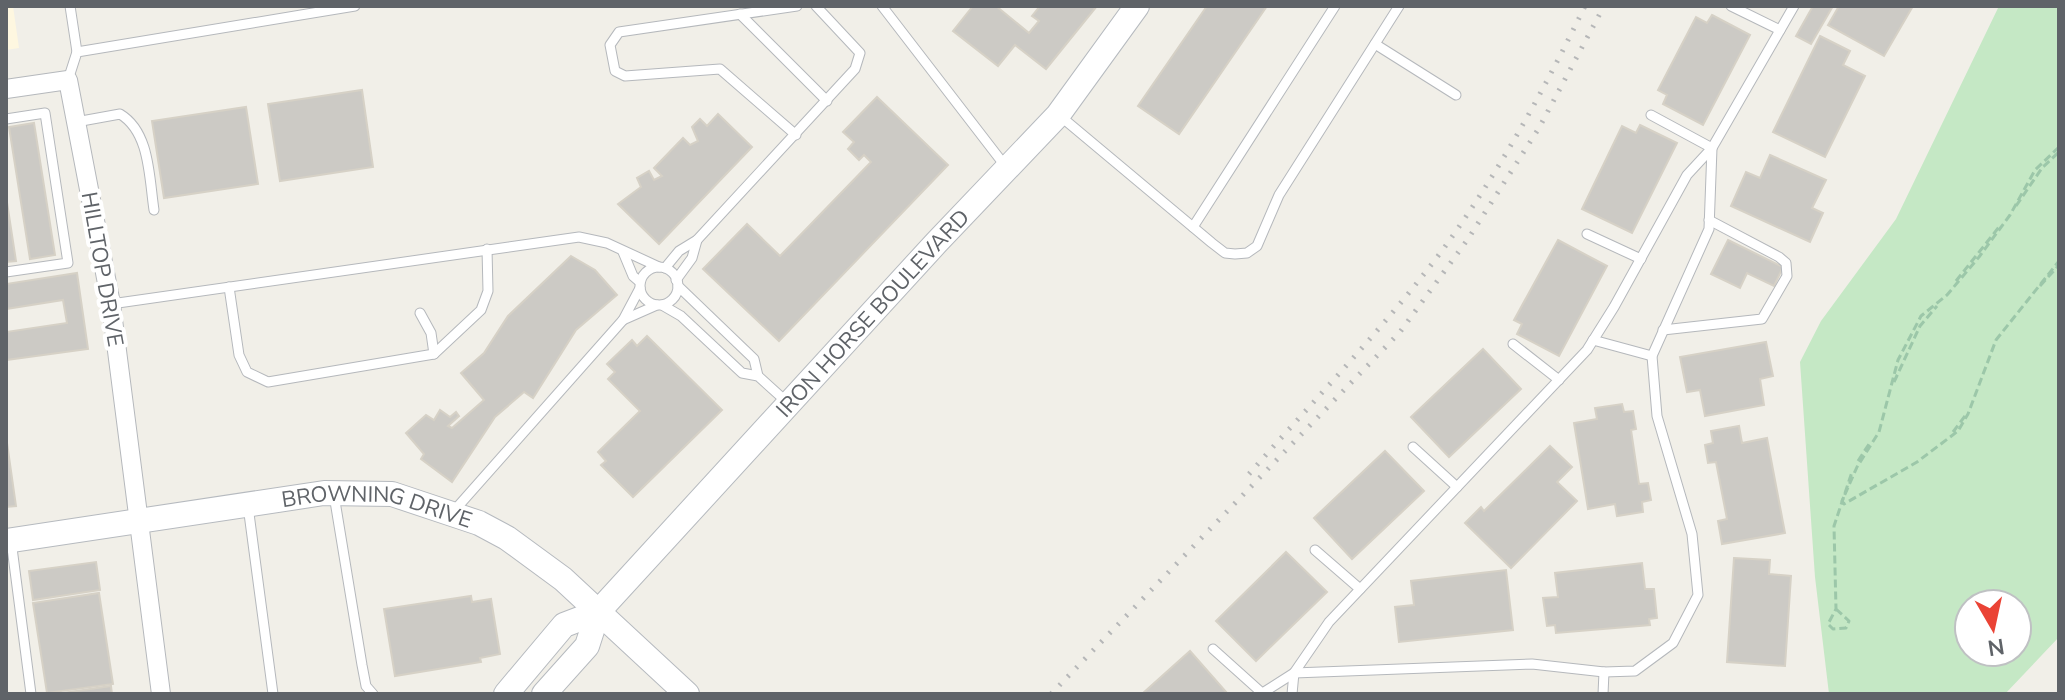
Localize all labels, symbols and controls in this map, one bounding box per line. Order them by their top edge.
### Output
street label: HILLTOP DRIVE [74,189,130,349]
street label: IRON HORSE BOULEVARD [770,203,976,424]
street label: BROWNING DRIVE [279,479,476,536]
north arrow [1953,588,2033,668]
text: N [1985,631,2006,663]

